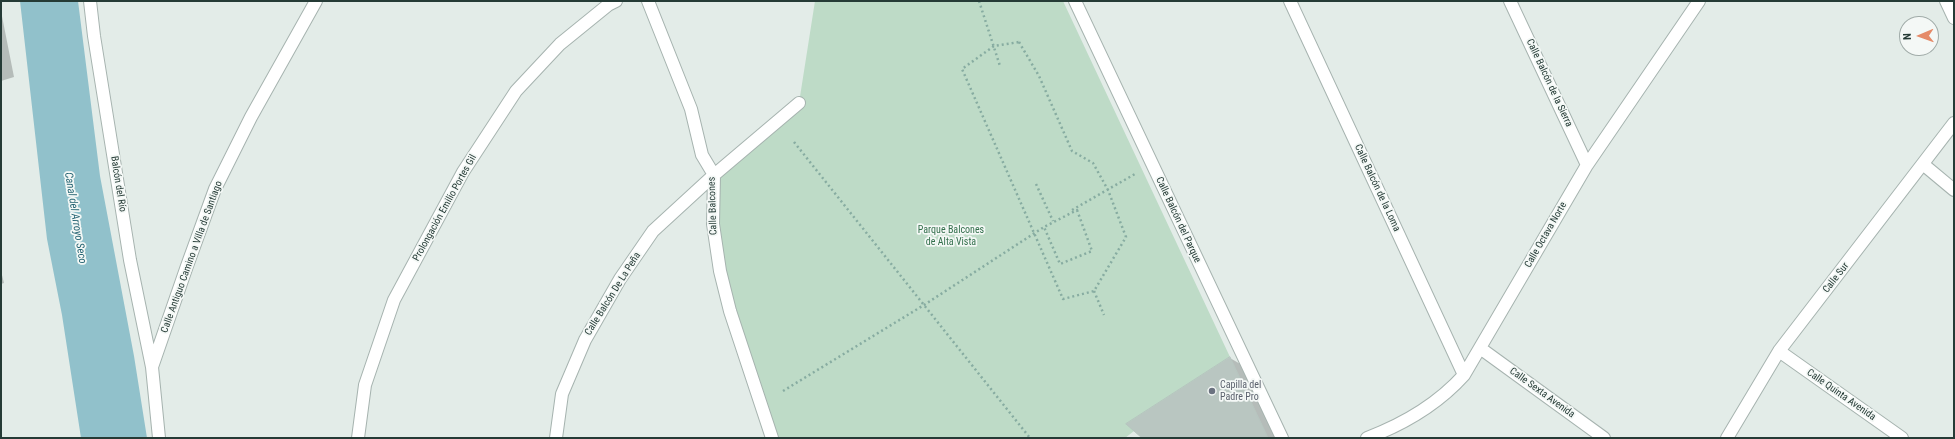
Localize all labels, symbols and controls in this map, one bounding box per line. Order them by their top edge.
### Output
north arrow [1899,16,1939,56]
text: N [1901,33,1914,40]
street label: Calle Balcón de la Sierra [1523,37,1575,129]
street label: Calle Balcón de la Loma [1352,143,1402,233]
street label: Prolongación Emilio Portes Gil [411,153,479,263]
street label: Balcón del Río [108,155,128,213]
water label: Canal del Arroyo Seco [61,171,89,265]
street label: Calle Balcón del Parque [1153,175,1203,265]
street label: Calle Balcones [706,177,720,235]
street label: Calle Antiguo Camino a Villa de Santiago [159,179,225,335]
street label: Calle Octava Norte [1522,200,1570,270]
park label: Parque Balcones de Alta Vista [918,224,984,248]
street label: Calle Balcón De La Peña [583,250,643,338]
street label: Calle Sur [1820,260,1852,296]
street label: Calle Sexta Avenida [1507,365,1577,421]
street label: Calle Quinta Avenida [1804,367,1878,423]
place label: Capilla del Padre Pro [1220,379,1261,402]
marker: Capilla del Padre Pro [1207,386,1217,396]

